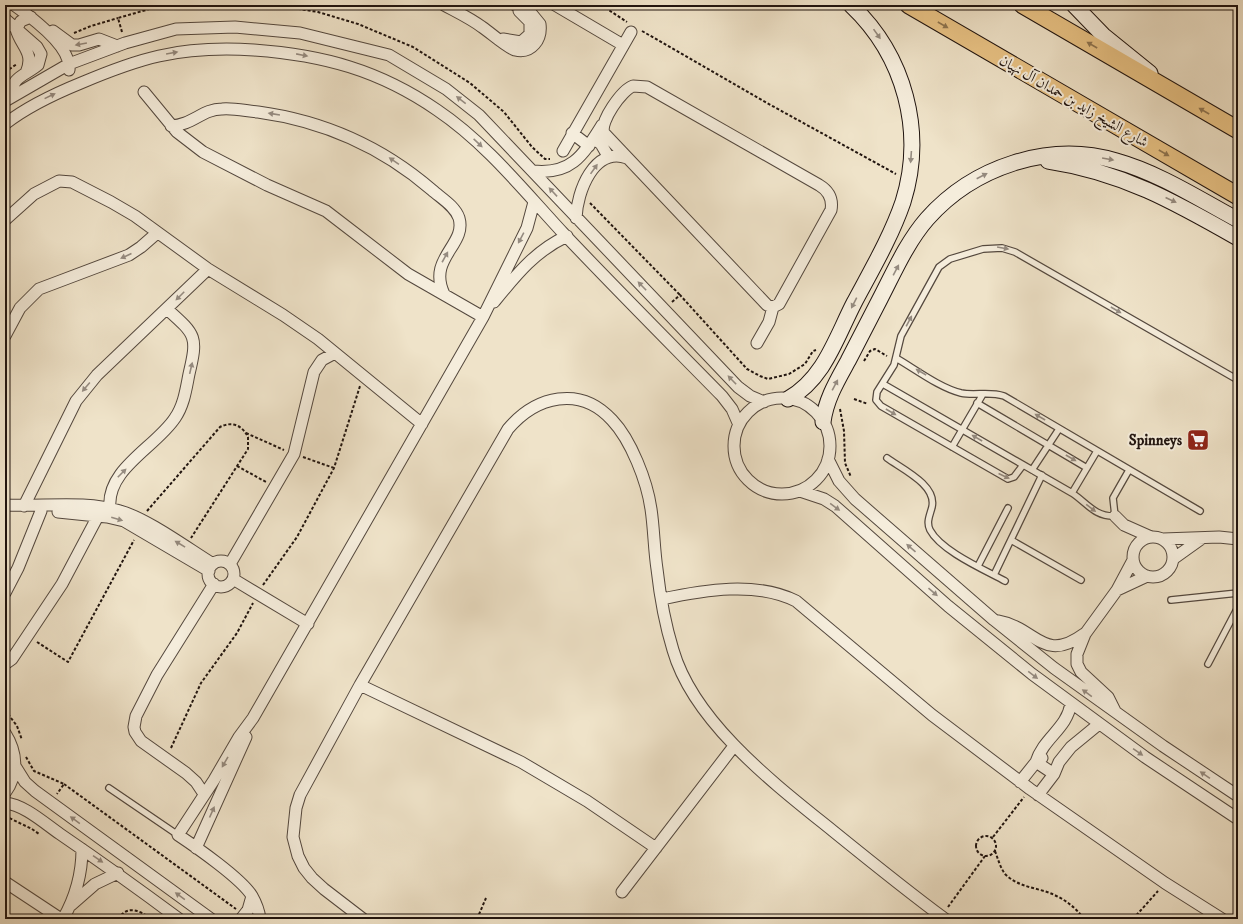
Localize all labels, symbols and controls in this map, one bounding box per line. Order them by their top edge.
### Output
one-way arrow [937,21,949,28]
one-way arrow [873,29,881,40]
one-way arrow [74,41,87,47]
one-way arrow [1086,42,1098,49]
one-way arrow [166,50,179,56]
street label: شارع الشيخ زايد بن حمدان آل نهيان [994,51,1152,155]
one-way arrow [296,52,308,58]
one-way arrow [45,93,56,100]
one-way arrow [456,96,467,105]
one-way arrow [1198,107,1210,114]
one-way arrow [268,111,280,117]
one-way arrow [473,138,483,148]
one-way arrow [1158,150,1170,157]
one-way arrow [908,151,915,163]
one-way arrow [1102,156,1114,162]
one-way arrow [389,157,399,165]
one-way arrow [590,164,598,174]
one-way arrow [976,173,987,179]
one-way arrow [548,187,557,197]
one-way arrow [1166,197,1177,203]
one-way arrow [518,232,525,244]
one-way arrow [996,245,1009,251]
one-way arrow [442,251,449,263]
one-way arrow [120,253,132,259]
one-way arrow [892,264,899,276]
one-way arrow [638,282,647,291]
one-way arrow [175,291,185,301]
one-way arrow [851,297,858,308]
one-way arrow [1110,307,1122,314]
one-way arrow [905,315,912,327]
one-way arrow [188,361,194,374]
one-way arrow [915,369,927,376]
one-way arrow [728,376,737,385]
one-way arrow [832,379,838,391]
one-way arrow [82,381,91,392]
one-way arrow [885,408,897,415]
one-way arrow [1034,414,1046,421]
supermarket icon: Spinneys [1185,427,1211,453]
place label: Spinneys [1129,431,1182,450]
one-way arrow [971,435,983,442]
one-way arrow [1065,455,1077,462]
one-way arrow [117,468,127,478]
one-way arrow [998,473,1009,479]
one-way arrow [830,503,840,511]
one-way arrow [1085,504,1096,512]
one-way arrow [111,517,124,523]
one-way arrow [174,540,186,547]
one-way arrow [905,544,916,553]
one-way arrow [927,588,938,597]
one-way arrow [1028,670,1039,679]
one-way arrow [1082,689,1092,697]
one-way arrow [1133,748,1143,756]
one-way arrow [221,756,228,768]
one-way arrow [1200,771,1211,779]
one-way arrow [209,806,215,818]
one-way arrow [69,815,80,824]
one-way arrow [92,855,103,863]
one-way arrow [174,892,185,900]

